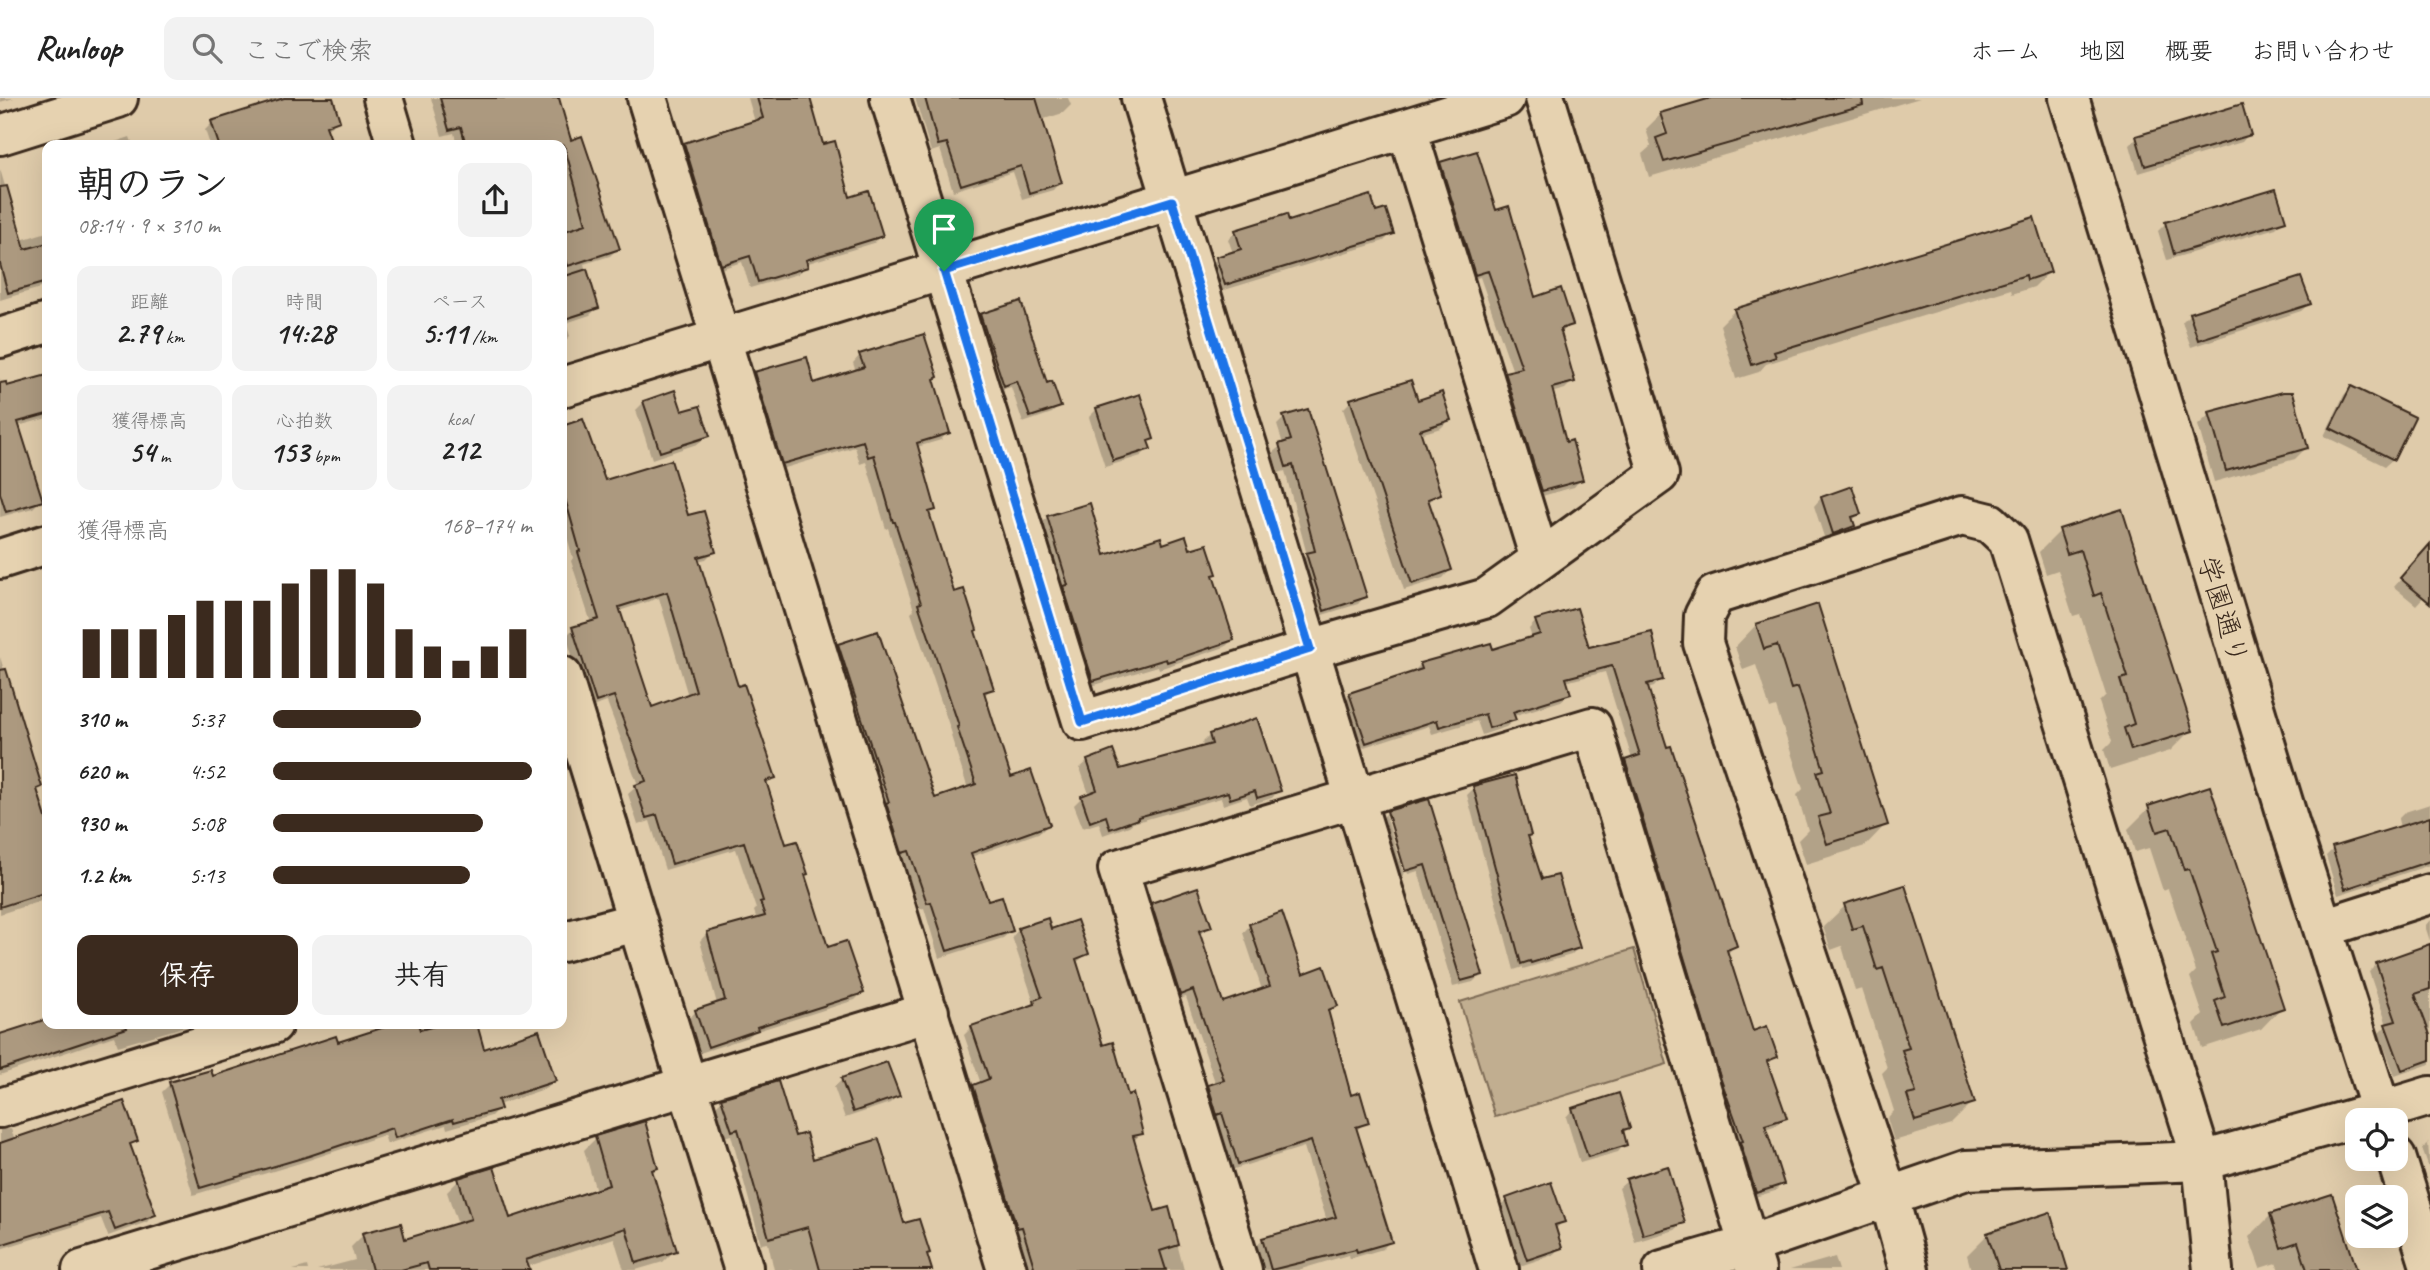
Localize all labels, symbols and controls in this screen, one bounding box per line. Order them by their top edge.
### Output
search box [164,17,654,80]
text: Runloop [35,27,122,69]
icon: search [188,29,226,67]
text: ここで検索 [244,34,374,67]
text: ホーム [1970,36,2041,66]
text: 地図 [2079,36,2127,66]
text: 概要 [2165,36,2213,66]
text: お問い合わせ [2251,36,2395,66]
text: 朝のラン [77,161,229,208]
button: share [458,163,532,237]
pin [914,199,974,271]
icon: arrive [925,210,963,248]
text: 08:14 · 9 × 310 m [77,211,220,240]
text: 距離 [130,290,169,314]
text: 時間 [285,290,324,314]
text: ペース [432,290,487,314]
text: 2.79 [115,314,161,352]
text: 14:28 [275,314,334,352]
text: 5:11 [422,314,468,352]
text: km [161,325,184,349]
text: /km [468,325,497,349]
text: kcal [447,407,472,431]
text: 獲得標高 [111,409,188,433]
text: 心拍数 [276,409,333,433]
text: 212 [439,431,480,469]
text: 54 [129,433,155,471]
text: 153 [269,433,309,471]
text: m [155,444,170,468]
text: bpm [309,444,340,468]
text: 168–174 m [441,511,532,540]
text: 獲得標高 [77,516,169,545]
street label: 学園通り [2190,551,2257,669]
text: 310 m [77,705,127,734]
text: 5:37 [189,705,225,734]
text: 620 m [77,757,127,786]
text: 4:52 [189,757,225,786]
text: 930 m [77,809,126,838]
text: 5:08 [189,809,225,838]
text: 1.2 km [77,861,131,890]
text: 5:13 [189,861,225,890]
button: 保存 [77,935,298,1015]
button: 共有 [312,935,532,1015]
map controls [2345,1108,2408,1248]
button: locate [2345,1108,2408,1171]
button: layers [2345,1185,2408,1248]

